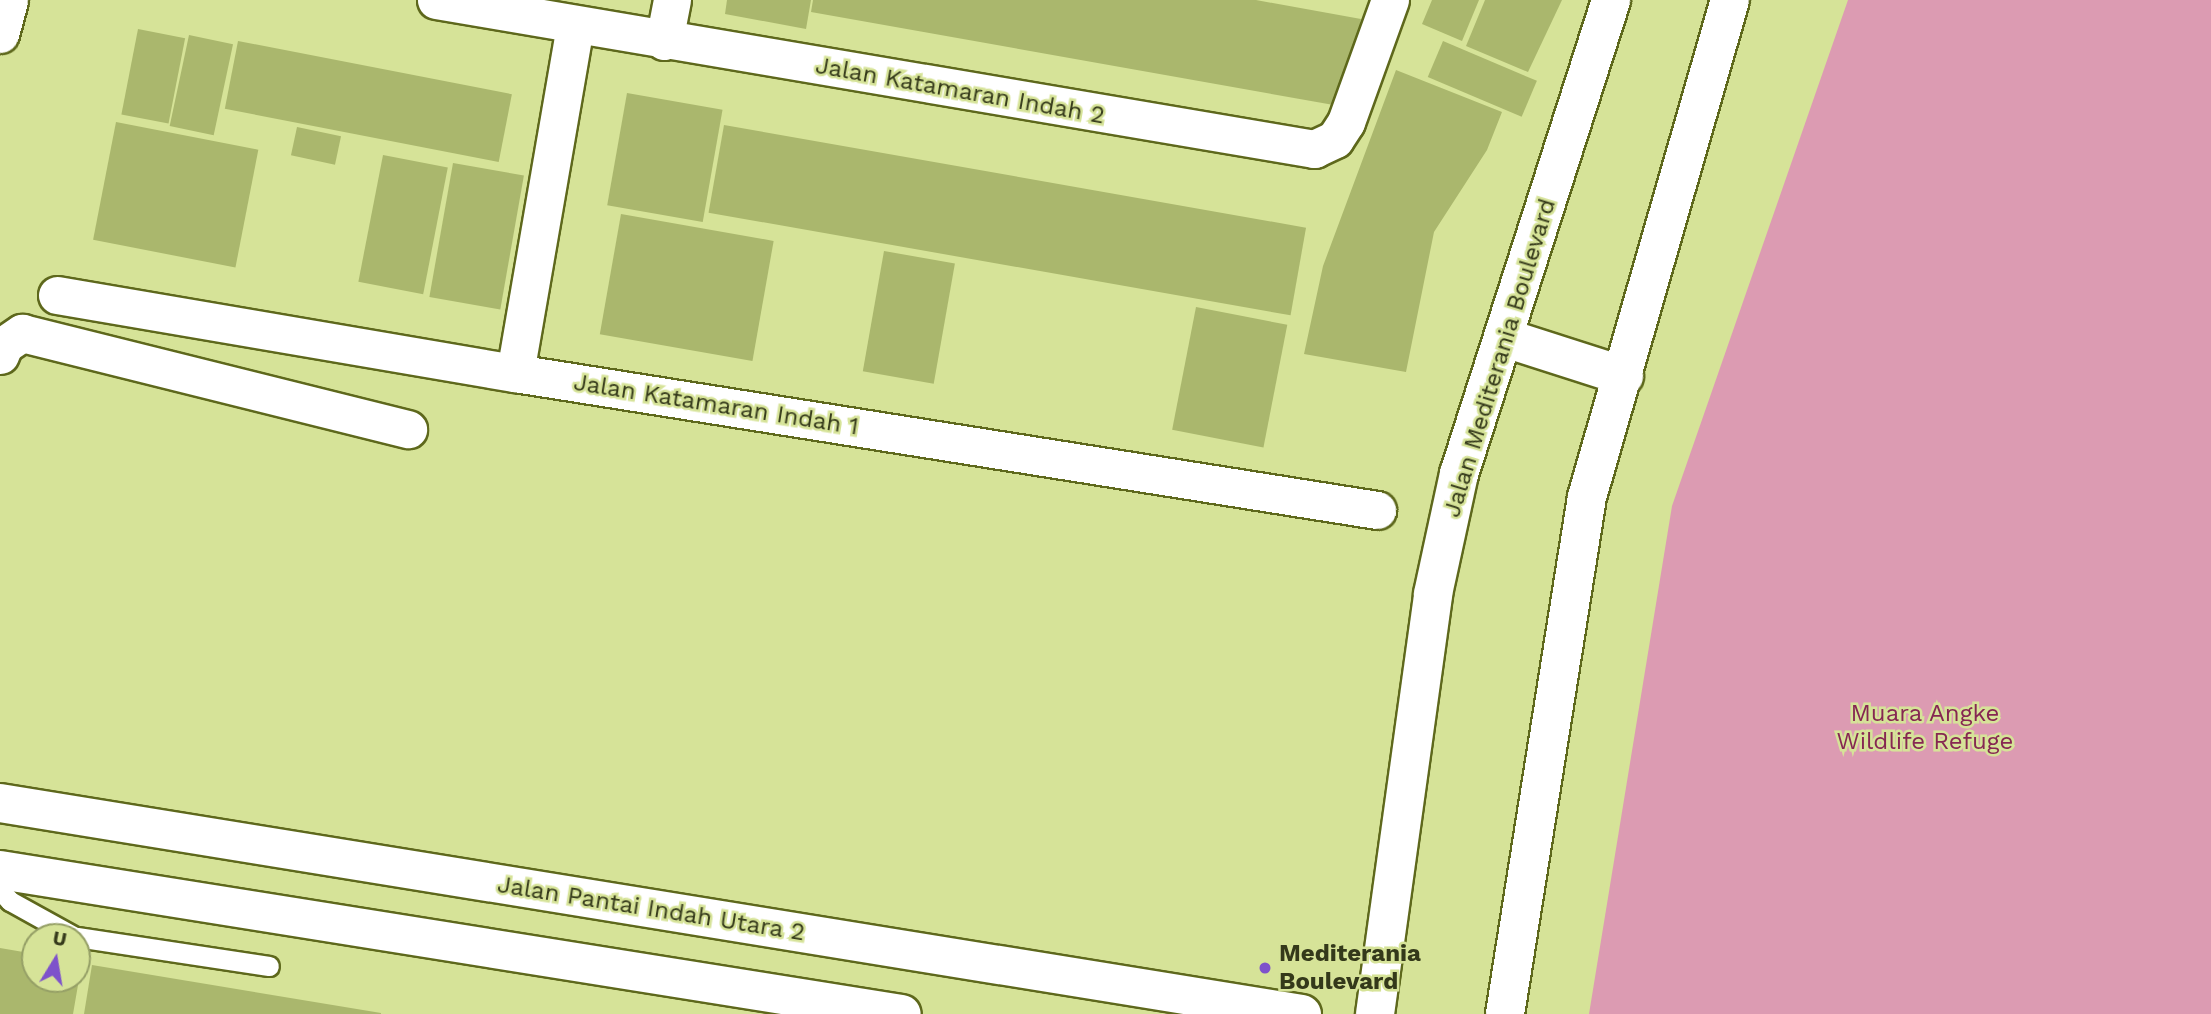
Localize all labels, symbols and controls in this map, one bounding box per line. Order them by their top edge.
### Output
street label: Jalan Katamaran Indah 2 [813,51,1107,131]
street label: Jalan Mediterania Boulevard [1438,195,1562,521]
street label: Jalan Katamaran Indah 1 [571,368,861,442]
park label: Muara Angke Wildlife Refuge [1837,700,2013,756]
street label: Jalan Pantai Indah Utara 2 [495,870,807,948]
north arrow [21,923,91,993]
text: U [51,926,69,951]
place label: Mediterania Boulevard [1279,940,1421,996]
marker: Mediterania Boulevard [1257,960,1273,976]

